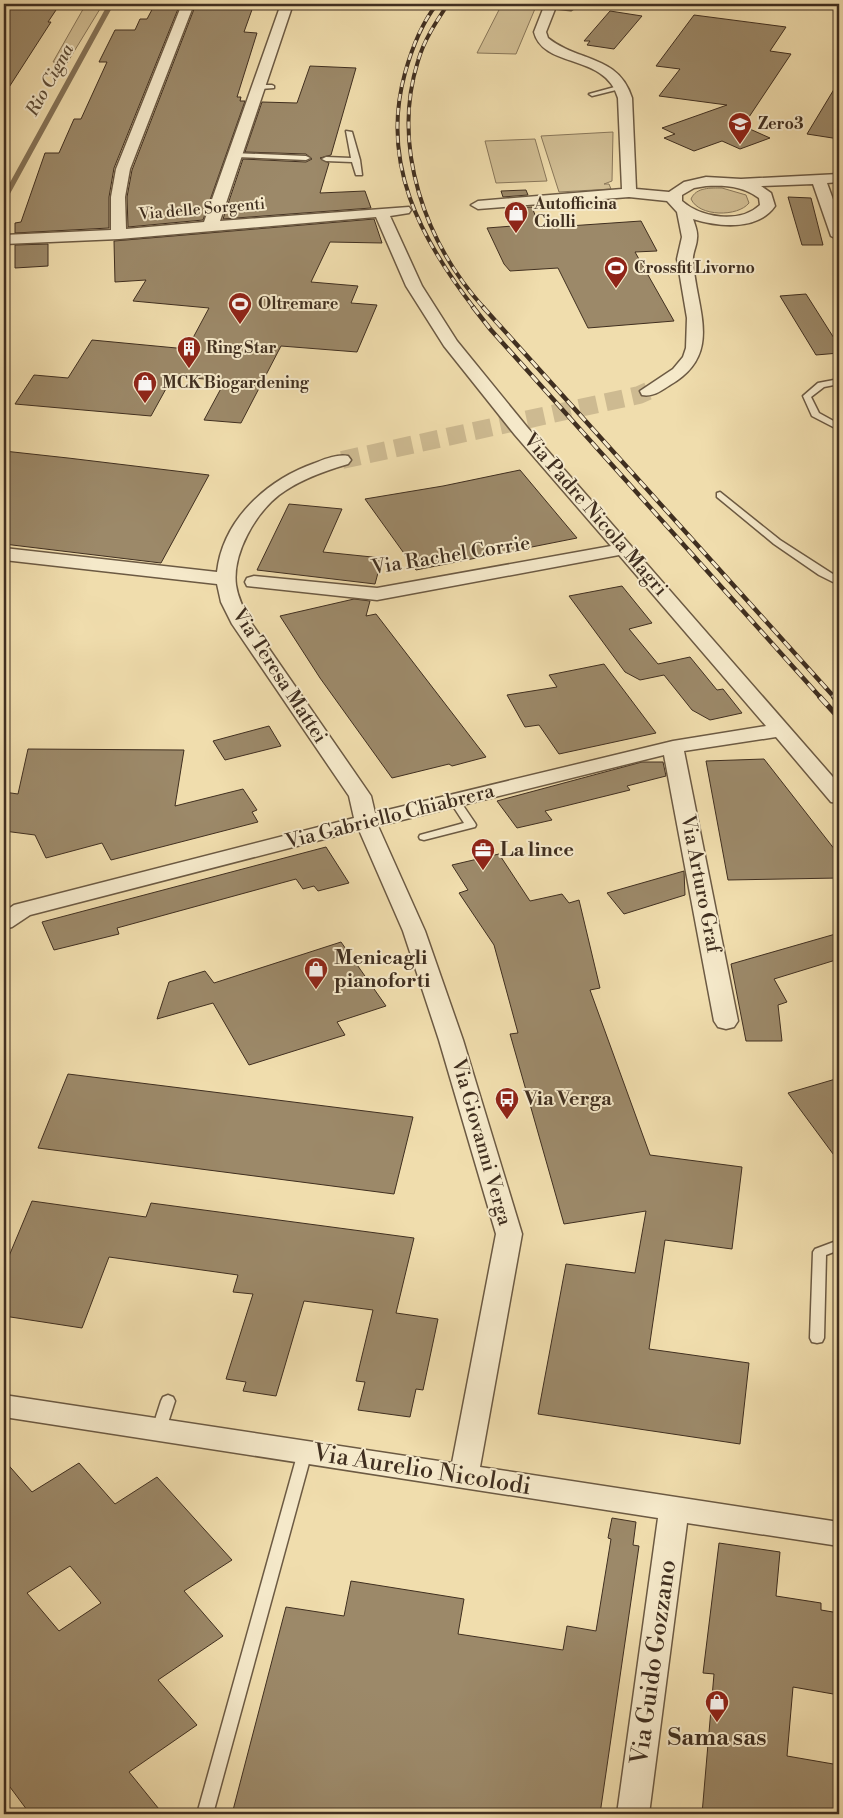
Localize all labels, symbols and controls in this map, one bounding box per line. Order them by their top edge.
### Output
water label: Rio Cigna [20,39,80,121]
school or university icon: Zero3 [727,111,753,145]
place label: Zero3 [758,114,804,134]
street label: Via delle Sorgenti [137,194,266,225]
place label: Autofficina Ciolli [533,194,617,232]
shop icon: Autofficina Ciolli [503,200,529,234]
sports icon: Crossfit Livorno [603,255,629,289]
place label: Crossfit Livorno [634,258,755,278]
sports icon: Oltremare [227,291,253,325]
place label: Oltremare [258,294,339,314]
building icon: Ring Star [176,335,202,369]
place label: Ring Star [206,338,277,358]
shop icon: MCK Biogardening [132,370,158,404]
place label: MCK Biogardening [162,373,310,393]
street label: Via Padre Nicola Magri [517,428,673,602]
street label: Via Rachel Corrie [369,531,532,581]
street label: Via Teresa Mattei [225,603,332,749]
street label: Via Gabriello Chiabrera [282,779,498,855]
street label: Via Arturo Graf [674,812,726,956]
office icon: La lince [470,837,496,871]
place label: La lince [500,838,574,863]
place label: Menicagli pianoforti [334,946,431,994]
shop icon: Menicagli pianoforti [303,956,329,990]
street label: Via Giovanni Verga [445,1055,517,1229]
bus stop icon: Via Verga [494,1086,520,1120]
place label: Via Verga [523,1087,612,1112]
street label: Via Aurelio Nicolodi [310,1438,533,1502]
street label: Via Guido Gozzano [625,1558,683,1767]
shop icon: Sama sas [704,1689,730,1723]
place label: Sama sas [668,1723,766,1753]

